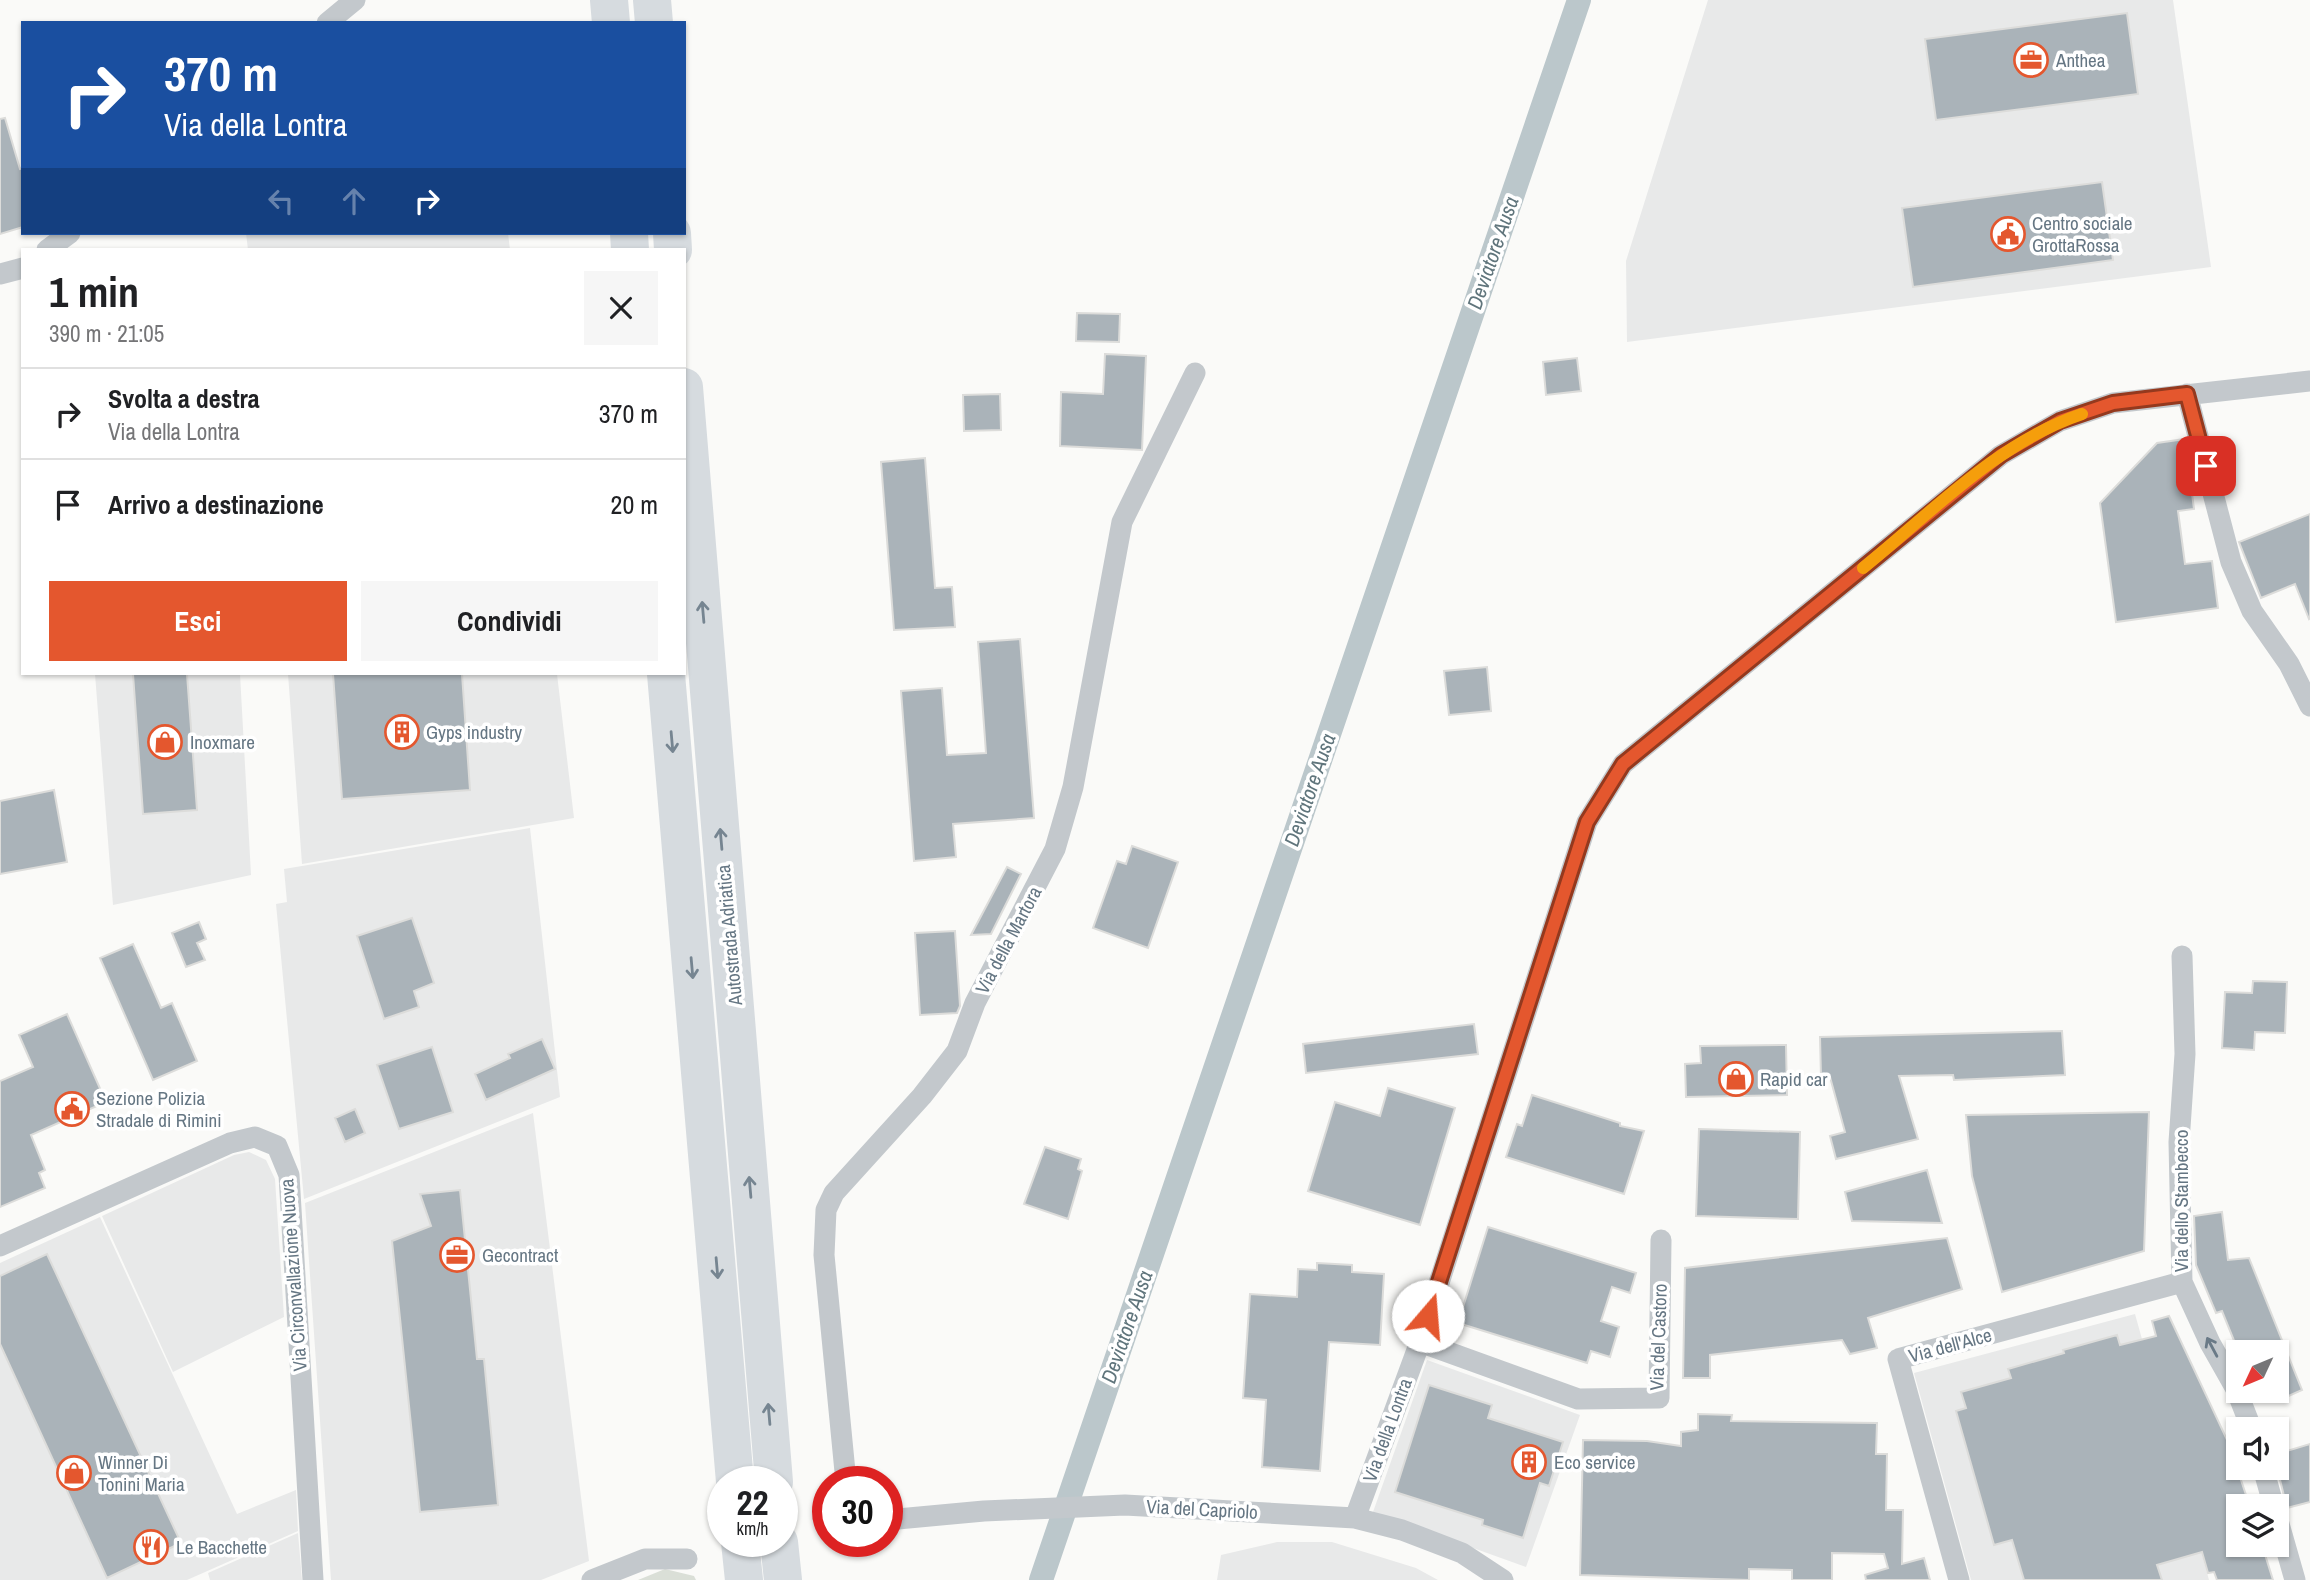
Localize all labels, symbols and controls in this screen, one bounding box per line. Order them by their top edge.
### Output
text: 370 m [164,40,278,106]
office icon: Anthea [2012,41,2050,79]
place label: Anthea [2055,47,2106,73]
icon: right [49,49,140,140]
text: Via della Lontra [164,103,347,146]
icon: left [262,182,300,220]
icon: ahead [335,182,373,220]
icon: right [408,182,446,220]
water label: Deviatore Ausa [1460,193,1525,313]
place label: Centro sociale GrottaRossa [2032,210,2132,258]
public building icon: Centro sociale GrottaRossa [1989,215,2027,253]
text: 1 min [49,264,139,320]
button: close [584,271,658,345]
text: 390 m · 21:05 [49,318,164,349]
text: Svolta a destra [108,381,260,416]
icon: right [49,395,87,433]
text: 370 m [599,396,658,431]
text: Via della Lontra [108,416,240,447]
pin [2176,436,2236,496]
icon: arrive [2187,447,2225,485]
icon: arrive [49,486,87,524]
text: Arrivo a destinazione [108,487,324,522]
text: 20 m [611,487,658,522]
button: Esci [49,581,347,661]
button: Condividi [361,581,658,661]
one-way arrow [696,601,709,624]
building icon: Gyps industry [383,713,421,751]
place label: Gyps industry [426,719,522,745]
shop icon: Inoxmare [146,723,184,761]
place label: Inoxmare [190,729,255,755]
one-way arrow [666,730,679,753]
water label: Deviatore Ausa [1277,730,1342,850]
one-way arrow [714,828,727,850]
street label: Autostrada Adriatica [710,863,748,1007]
street label: Via della Martora [969,881,1047,998]
one-way arrow [686,957,699,979]
shop icon: Rapid car [1717,1060,1755,1098]
place label: Rapid car [1760,1066,1828,1092]
place label: Sezione Polizia Stradale di Rimini [96,1085,222,1133]
public building icon: Sezione Polizia Stradale di Rimini [53,1090,91,1128]
street label: Via dello Stambecco [2168,1130,2194,1272]
one-way arrow [743,1177,756,1199]
street label: Via Circonvallazione Nuova [273,1178,313,1372]
office icon: Gecontract [438,1236,476,1274]
place label: Gecontract [482,1242,559,1268]
one-way arrow [711,1257,724,1279]
water label: Deviatore Ausa [1094,1267,1159,1387]
position arrow [1391,1279,1465,1353]
street label: Via del Castoro [1643,1283,1673,1391]
street label: Via dell'Alce [1906,1321,1994,1369]
one-way arrow [2205,1337,2219,1357]
north arrow [2226,1340,2289,1404]
map controls [2226,1340,2289,1557]
street label: Via della Lontra [1356,1374,1418,1486]
one-way arrow [762,1403,775,1426]
button: sound [2226,1417,2289,1480]
building icon: Eco service [1510,1443,1548,1481]
place label: Winner Di Tonini Maria [98,1449,185,1497]
place label: Eco service [1554,1449,1635,1475]
shop icon: Winner Di Tonini Maria [55,1454,93,1492]
speed limit sign: 30 [812,1466,903,1557]
text: 22 [737,1479,768,1526]
street label: Via del Capriolo [1146,1493,1258,1525]
button: layers [2226,1494,2289,1557]
text: km/h [737,1516,769,1541]
restaurant icon: Le Bacchette [132,1528,170,1566]
place label: Le Bacchette [176,1534,267,1560]

